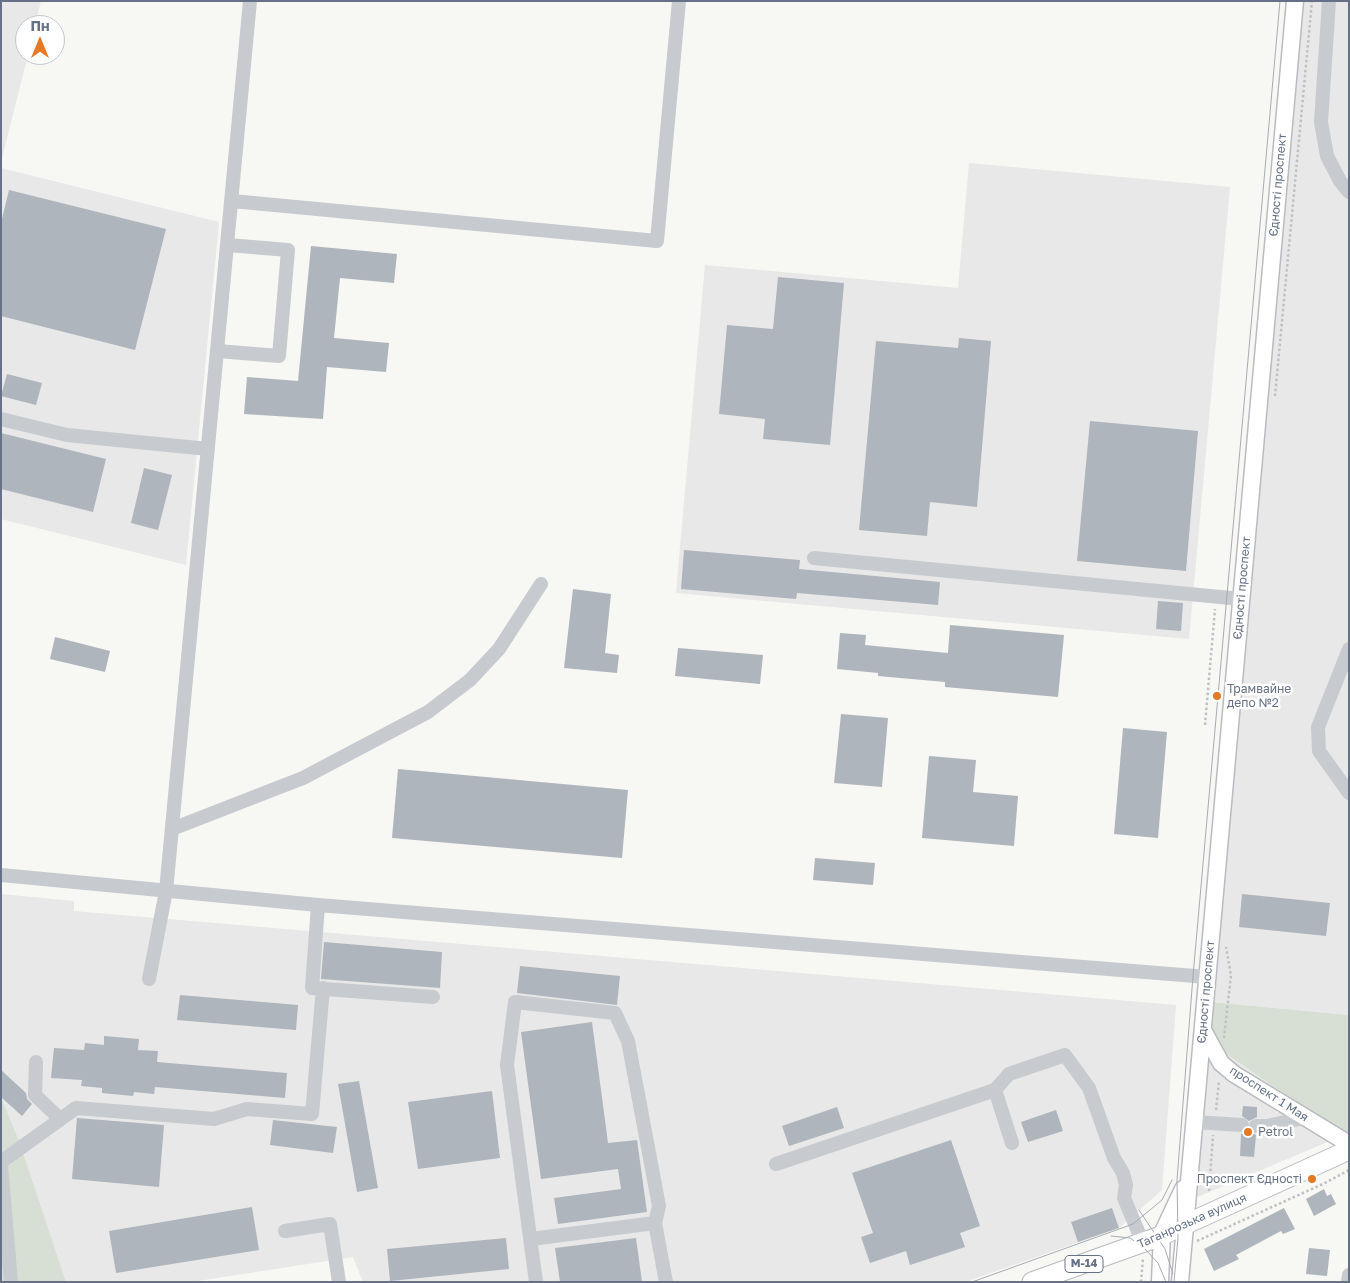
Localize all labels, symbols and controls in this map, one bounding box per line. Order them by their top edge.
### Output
north arrow [15,15,65,65]
text: Пн [30,17,50,34]
street label: Єдності проспект [1266,133,1290,237]
street label: Єдності проспект [1230,536,1254,640]
place label: Трамвайне депо №2 [1227,682,1291,710]
marker: Трамвайне депо №2 [1211,690,1223,702]
street label: Єдності проспект [1194,940,1218,1044]
street label: проспект 1 Мая [1227,1063,1311,1125]
place label: Petrol [1258,1125,1293,1139]
marker: Petrol [1242,1126,1254,1138]
place label: Проспект Єдності [1197,1172,1302,1186]
marker: Проспект Єдності [1306,1173,1318,1185]
street label: Таганрозька вулиця [1135,1190,1249,1252]
road number: М-14 [1065,1256,1103,1272]

